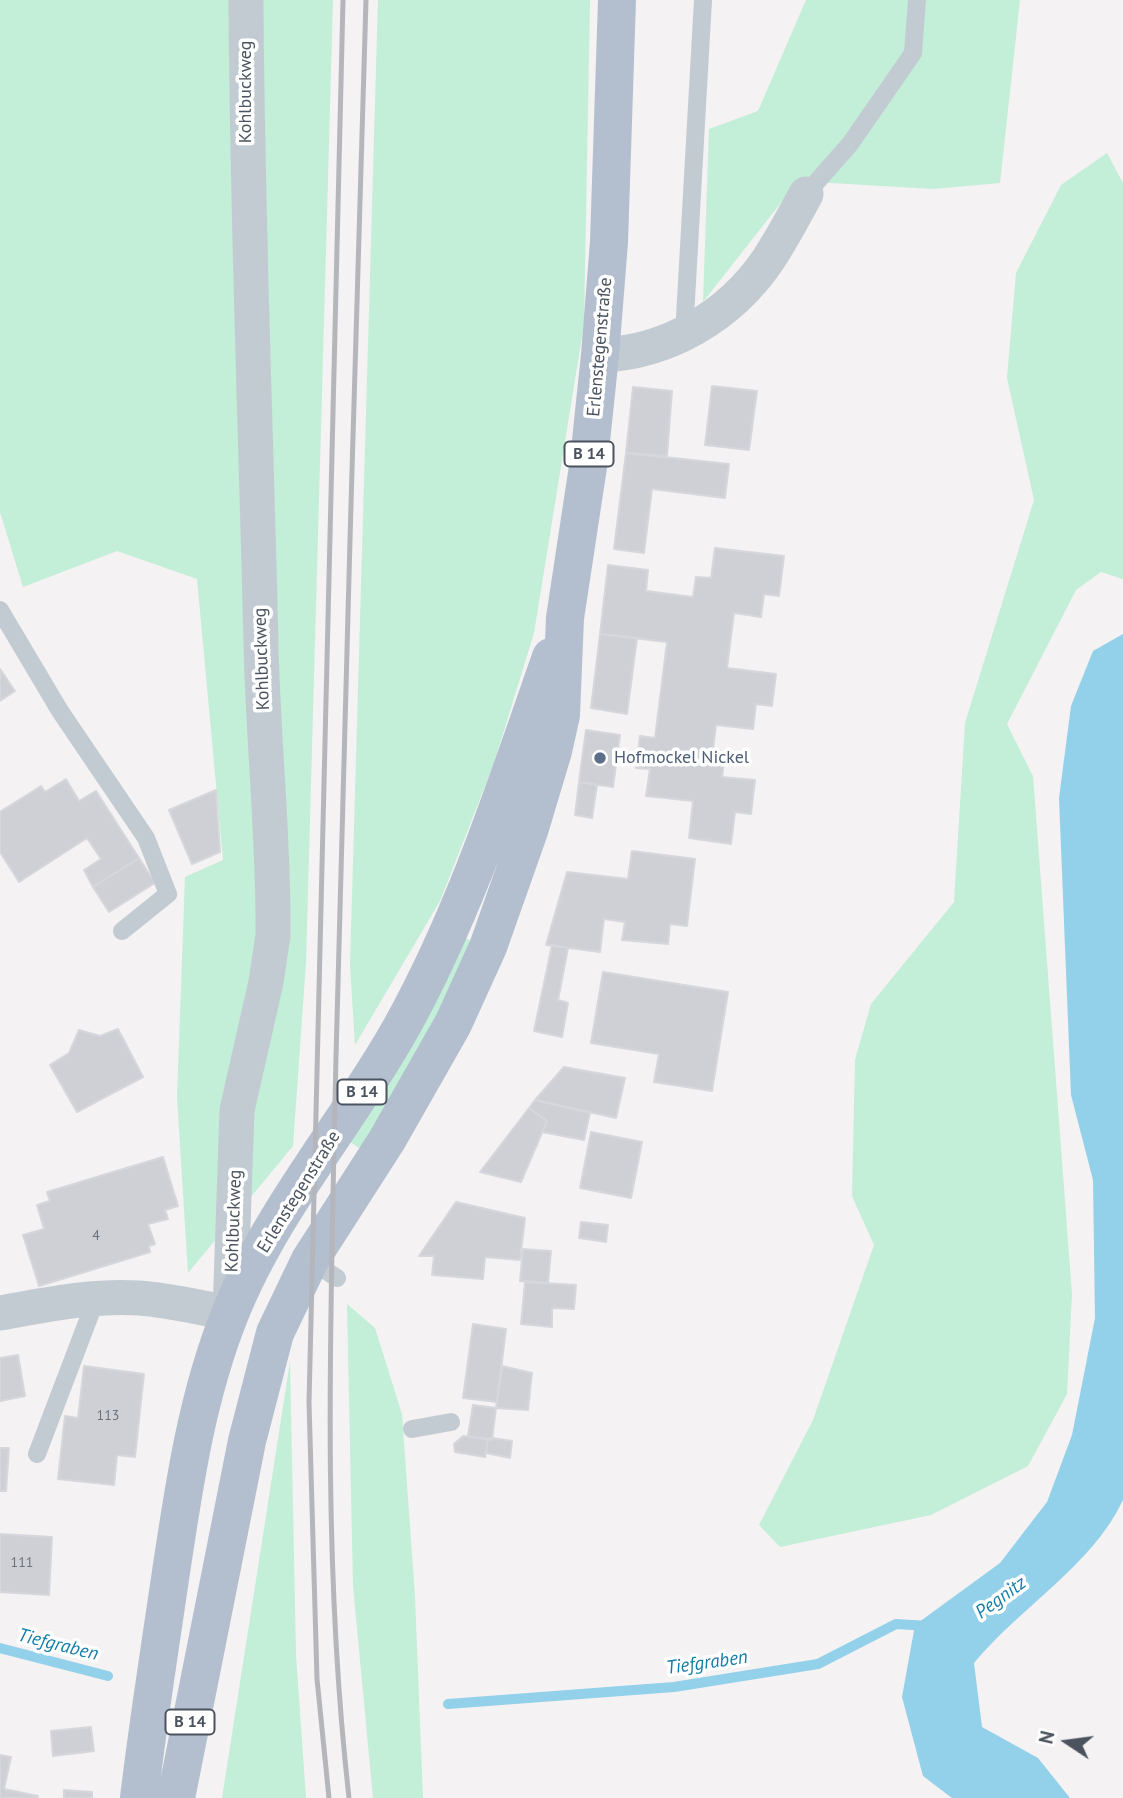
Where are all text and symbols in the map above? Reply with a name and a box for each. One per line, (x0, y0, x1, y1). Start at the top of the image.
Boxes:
street label: Kohlbuckweg (235, 41, 257, 143)
street label: Erlenstegenstraße (583, 277, 617, 417)
road number: B 14 (564, 442, 614, 467)
street label: Kohlbuckweg (249, 607, 275, 711)
place label: Hofmockel Nickel (614, 747, 749, 769)
marker: Hofmockel Nickel (592, 750, 608, 766)
road number: B 14 (338, 1080, 386, 1104)
street label: Erlenstegenstraße (253, 1127, 345, 1257)
street label: Kohlbuckweg (221, 1169, 247, 1273)
house number: 4 (92, 1228, 100, 1244)
house number: 113 (97, 1408, 119, 1424)
house number: 111 (11, 1555, 33, 1571)
water label: Pegnitz (971, 1572, 1031, 1624)
water label: Tiefgraben (15, 1624, 101, 1666)
water label: Tiefgraben (665, 1646, 749, 1680)
north arrow (1032, 1707, 1102, 1777)
road number: B 14 (166, 1710, 214, 1734)
text: N (1033, 1729, 1060, 1746)

